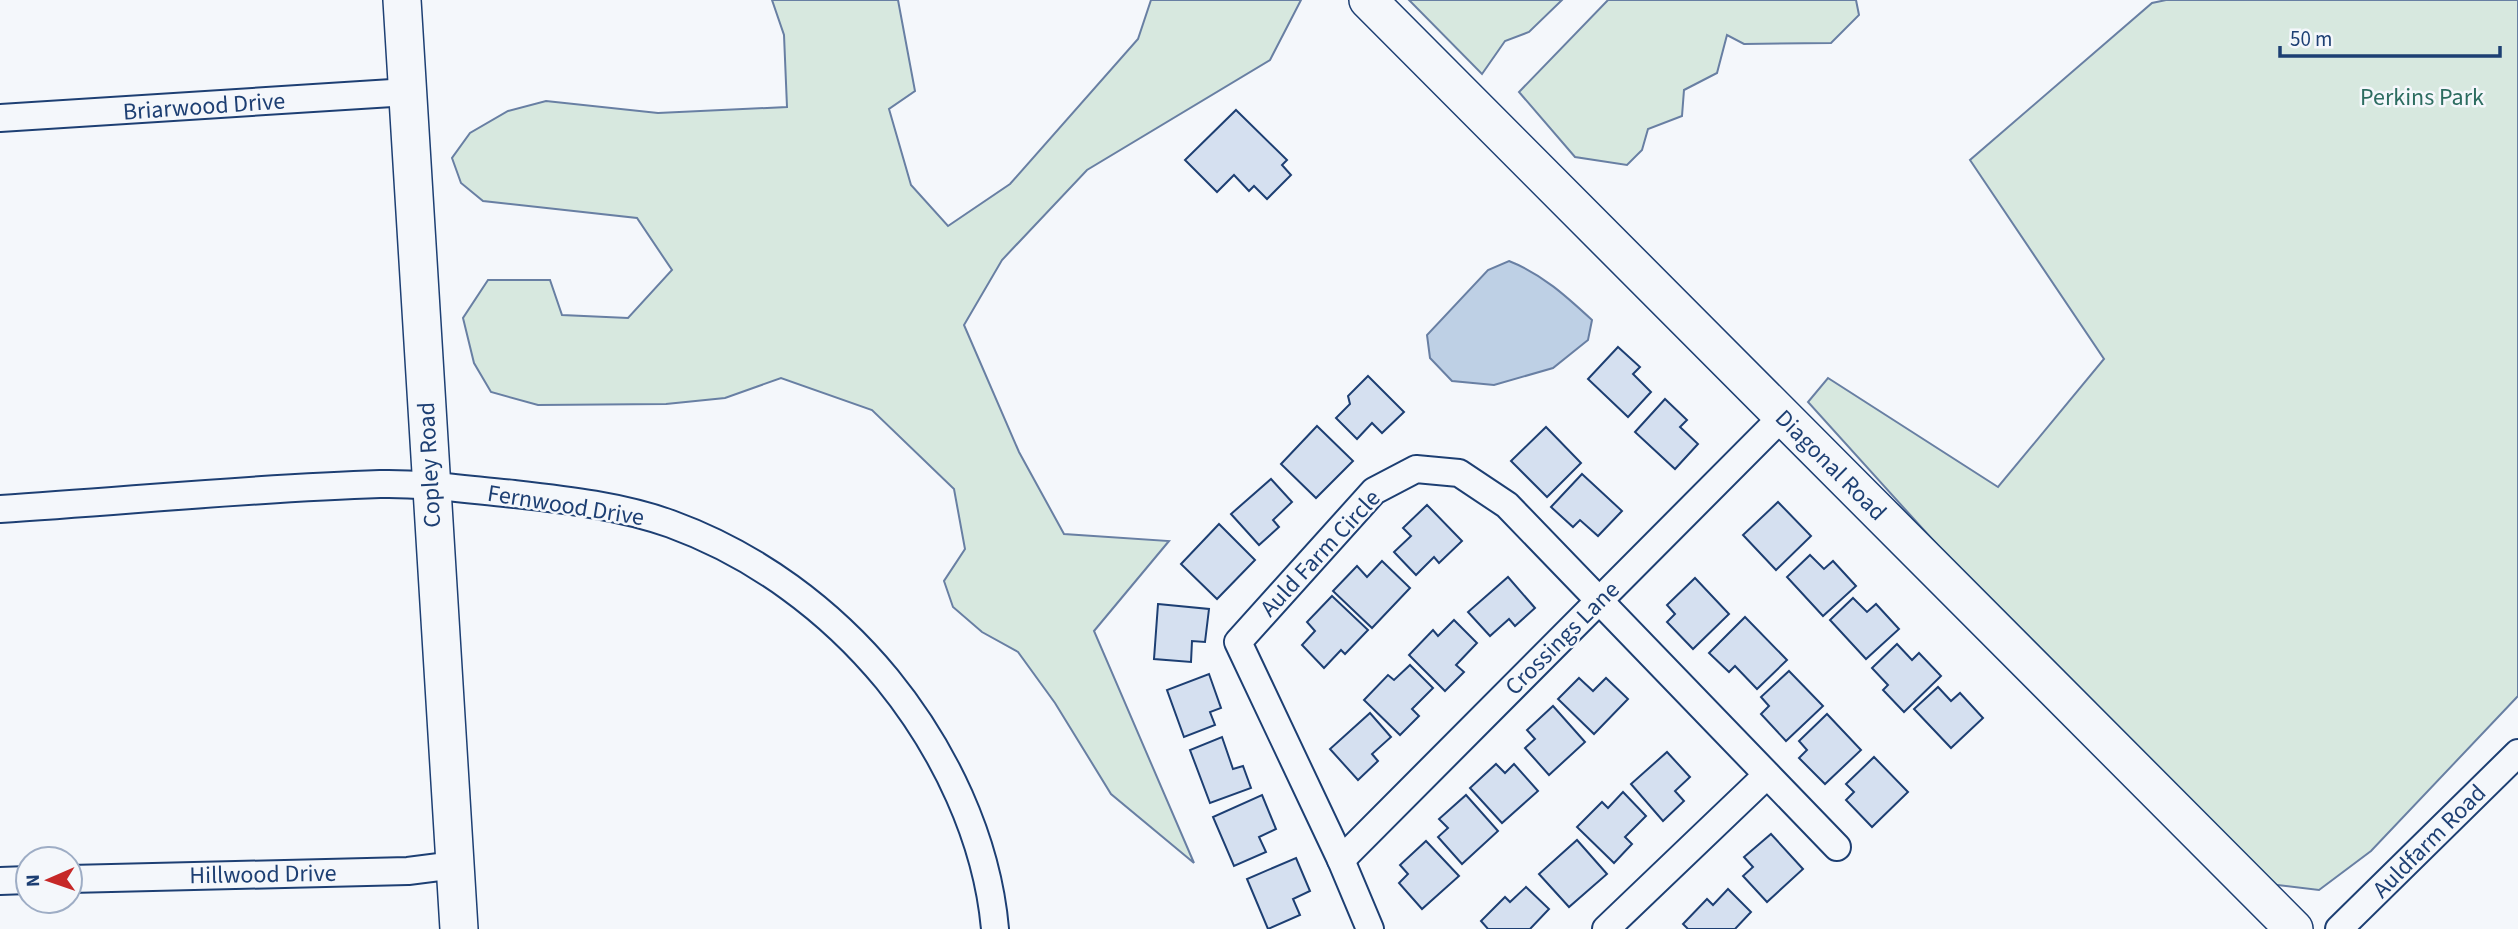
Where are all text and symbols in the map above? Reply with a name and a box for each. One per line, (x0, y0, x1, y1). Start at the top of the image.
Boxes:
scale bar (2280, 14, 2500, 58)
text: 50 m (2290, 24, 2332, 54)
park label: Perkins Park (2360, 80, 2484, 115)
street label: Briarwood Drive (122, 83, 286, 130)
street label: Copley Road (409, 401, 450, 529)
street label: Diagonal Road (1767, 402, 1894, 529)
street label: Fernwood Drive (485, 476, 647, 535)
street label: Auld Farm Circle (1252, 482, 1389, 625)
street label: Crossings Lane (1497, 573, 1628, 704)
street label: Auldfarm Road (2364, 776, 2494, 906)
north arrow (14, 845, 84, 915)
street label: Hillwood Drive (189, 856, 337, 893)
text: N (20, 874, 47, 887)

